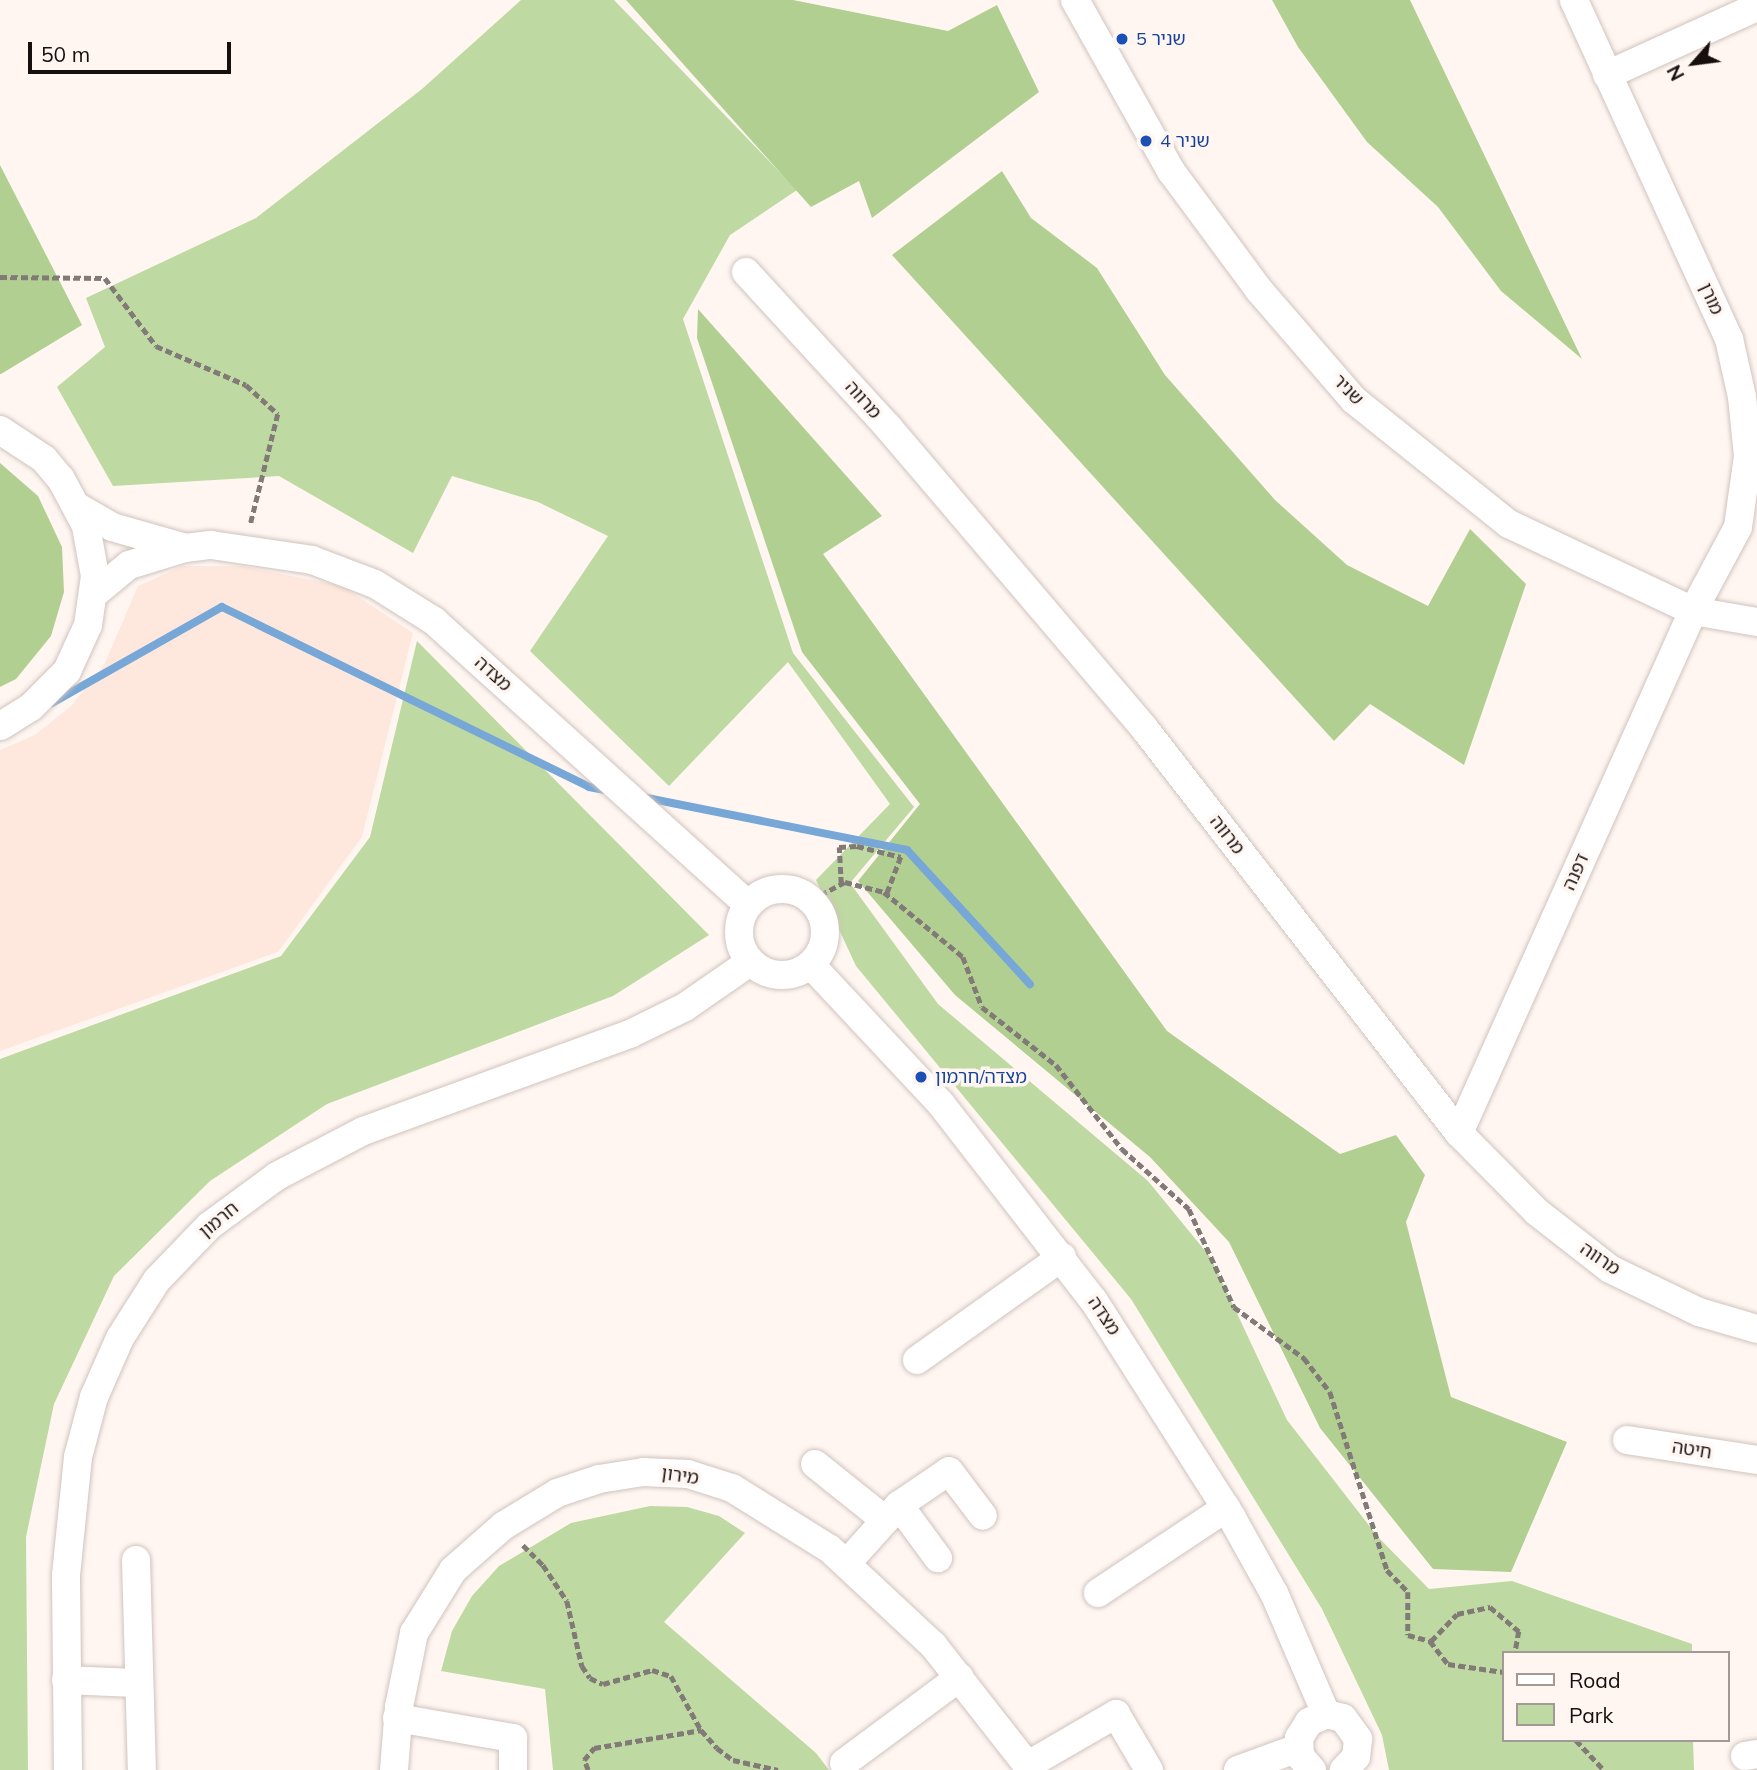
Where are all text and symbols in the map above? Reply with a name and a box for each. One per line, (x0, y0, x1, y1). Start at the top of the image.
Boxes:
scale bar (32, 28, 234, 72)
place label: שניר 5 (1136, 28, 1186, 50)
north arrow (1659, 28, 1729, 98)
marker: שניר 5 (1114, 31, 1130, 47)
text: 50 m (41, 41, 90, 67)
text: N (1661, 61, 1689, 85)
place label: שניר 4 (1160, 130, 1210, 152)
marker: שניר 4 (1138, 133, 1154, 149)
street label: מורן (1694, 280, 1728, 318)
street label: שניר (1328, 370, 1368, 410)
street label: מרווה (840, 377, 886, 423)
street label: מצדה (470, 652, 516, 696)
street label: מרווה (1205, 811, 1249, 859)
street label: דפנה (1558, 850, 1594, 894)
place label: מצדה/חרמון (935, 1066, 1027, 1088)
marker: מצדה/חרמון (913, 1069, 929, 1085)
street label: חרמון (195, 1197, 243, 1243)
street label: מרווה (1576, 1238, 1624, 1280)
street label: מצדה (1083, 1292, 1125, 1340)
street label: חיטה (1671, 1436, 1713, 1464)
street label: מירון (660, 1463, 700, 1489)
legend (1502, 1651, 1729, 1742)
text: Road (1569, 1667, 1620, 1693)
text: Park (1569, 1702, 1613, 1728)

